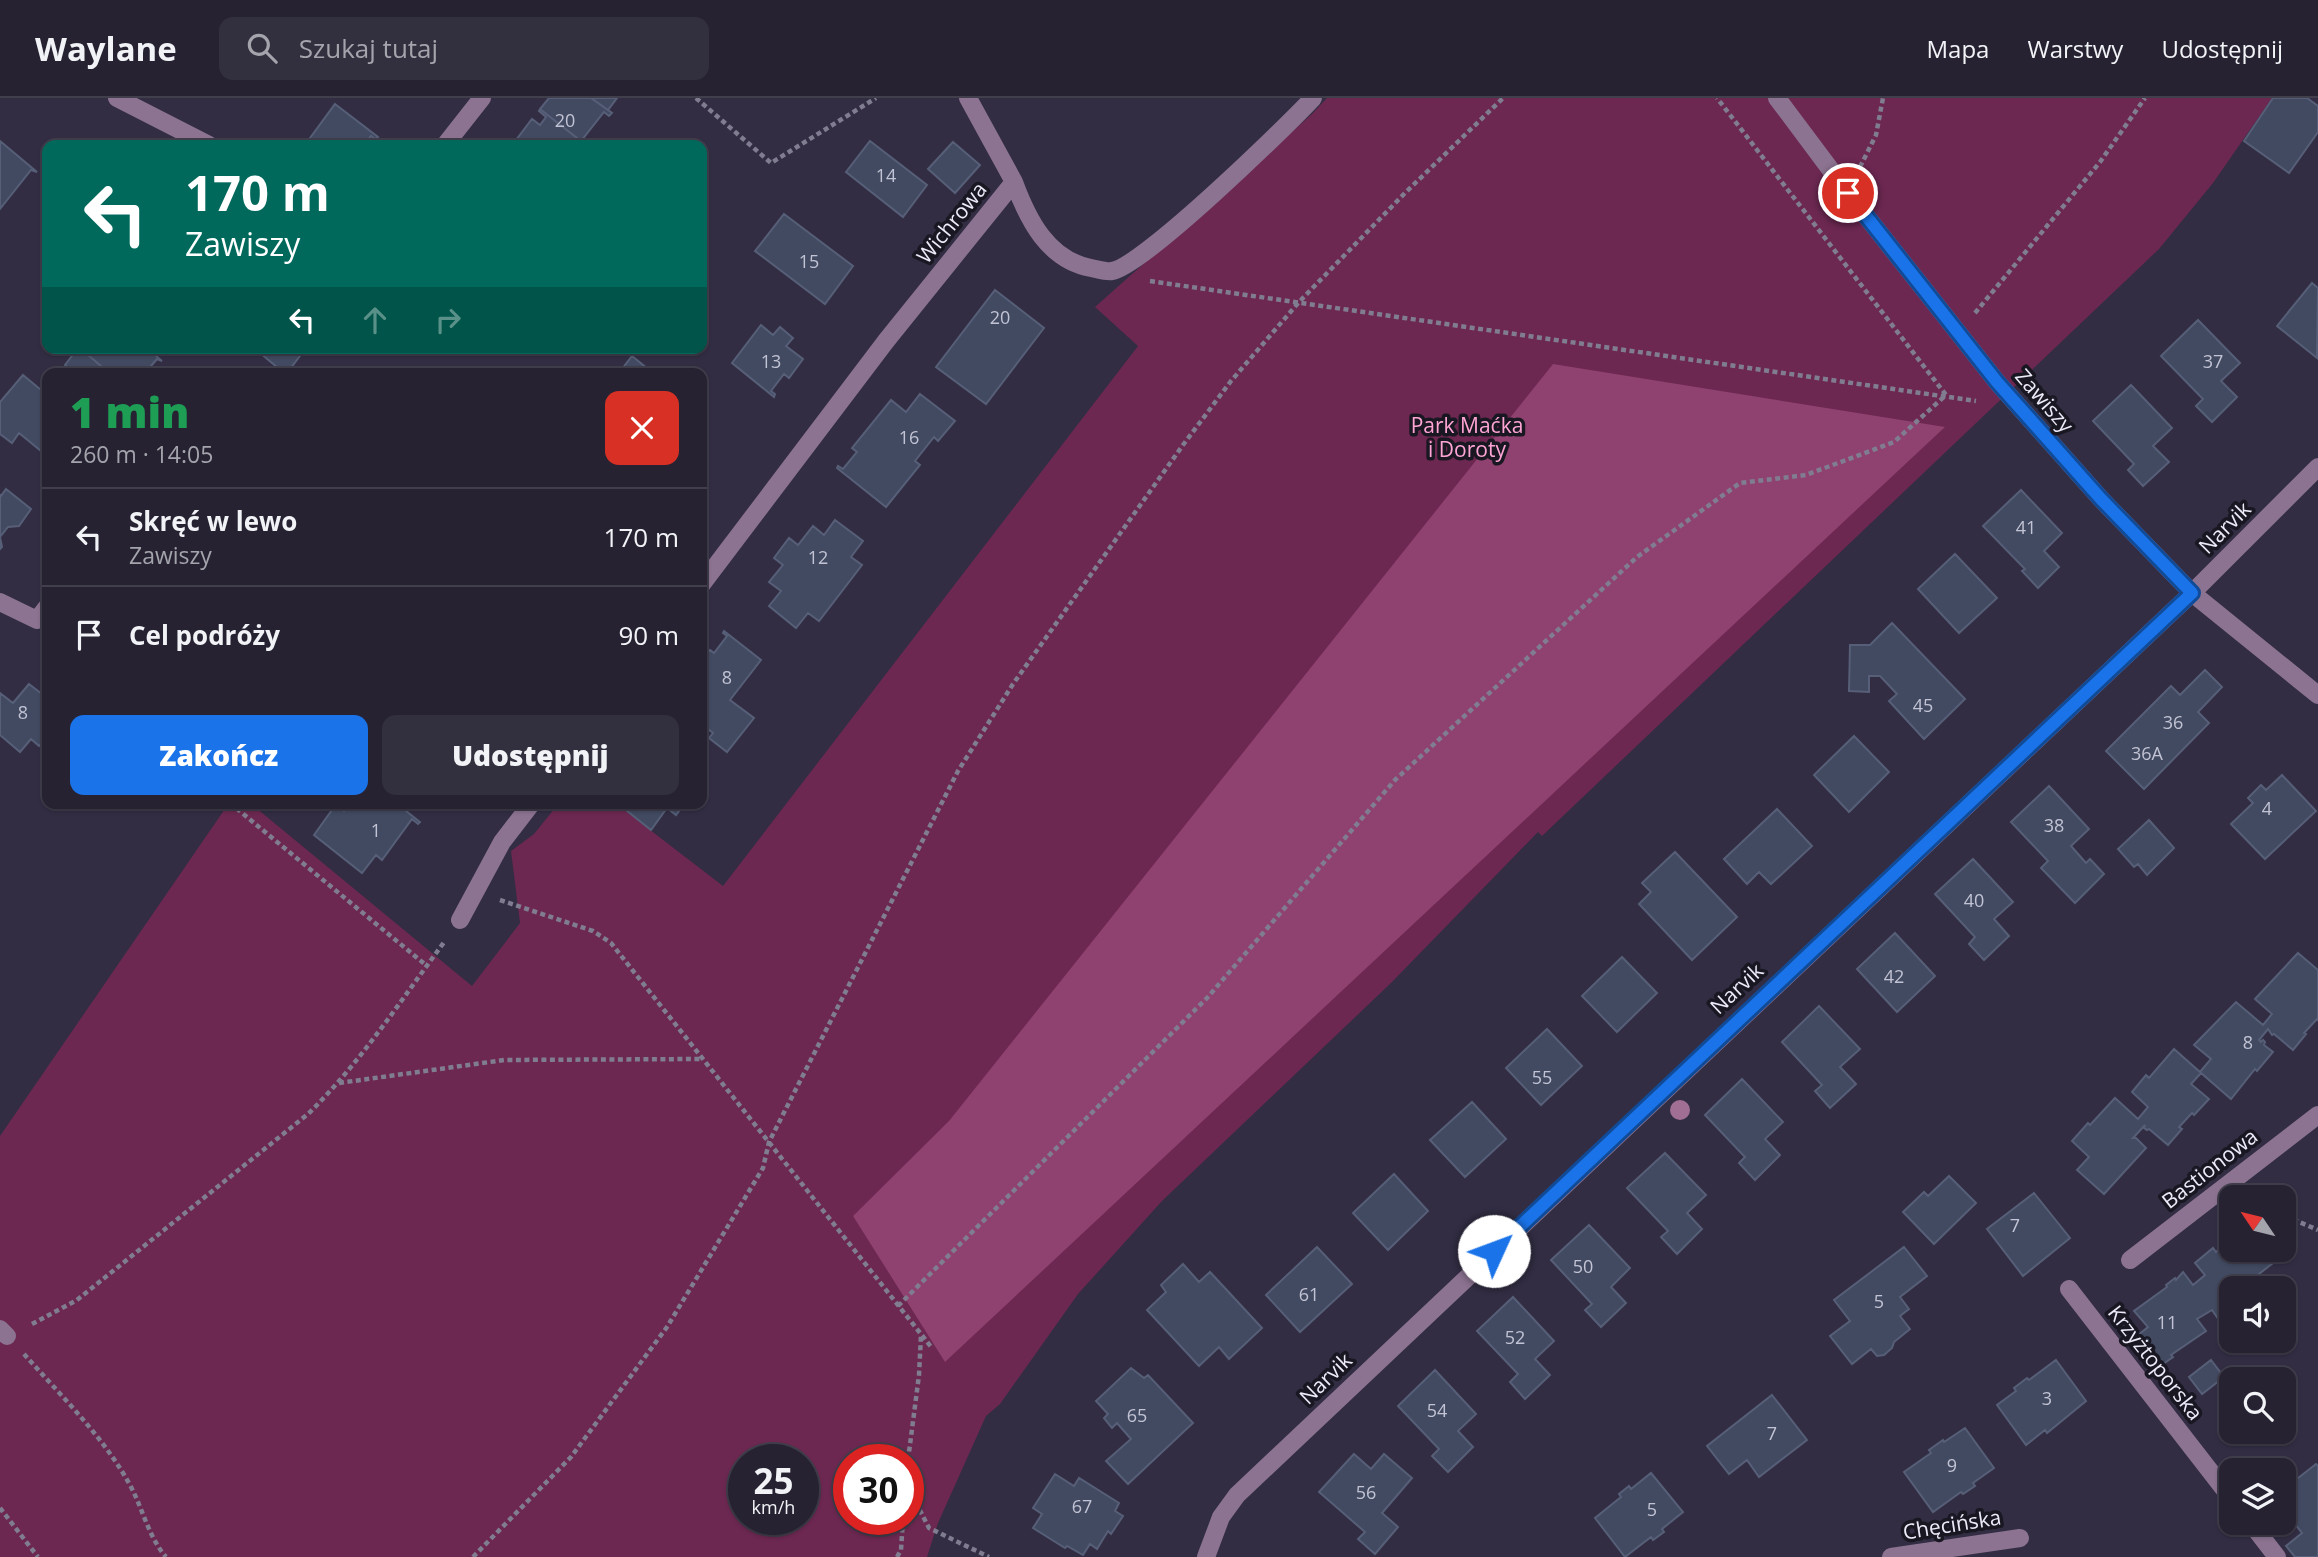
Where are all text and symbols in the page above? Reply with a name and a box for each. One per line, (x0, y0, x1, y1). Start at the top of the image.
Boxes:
search box (219, 17, 709, 80)
text: Waylane (35, 26, 177, 71)
icon: search (243, 29, 281, 67)
text: Szukaj tutaj (299, 30, 438, 66)
text: Mapa (1927, 32, 1989, 65)
text: Warstwy (2027, 32, 2123, 65)
text: Udostępnij (2161, 32, 2283, 65)
house number: 20 (555, 108, 575, 132)
text: 170 m (185, 159, 330, 225)
house number: 14 (876, 163, 896, 187)
pin (1818, 163, 1878, 223)
icon: left (70, 168, 161, 259)
icon: arrive (1829, 174, 1867, 212)
street label: Wichrowa (910, 176, 993, 269)
text: Zawiszy (185, 222, 300, 265)
house number: 15 (799, 249, 819, 273)
icon: left (283, 301, 321, 339)
icon: ahead (356, 301, 394, 339)
icon: right (429, 301, 467, 339)
house number: 20 (990, 305, 1010, 329)
house number: 13 (761, 349, 781, 373)
house number: 37 (2203, 349, 2223, 373)
street label: Zawiszy (2009, 363, 2080, 438)
text: 1 min (70, 383, 189, 440)
button: close (605, 391, 679, 465)
park label: Park Maćka i Doroty (1411, 411, 1523, 463)
house number: 16 (899, 425, 919, 449)
text: 260 m · 14:05 (70, 438, 213, 470)
street label: Narvik (2192, 495, 2256, 559)
text: Skręć w lewo (129, 503, 297, 539)
house number: 41 (2016, 515, 2036, 539)
icon: left (70, 518, 108, 556)
text: 170 m (604, 519, 679, 555)
text: Zawiszy (129, 539, 212, 571)
house number: 12 (808, 545, 828, 569)
icon: arrive (70, 616, 108, 654)
text: Cel podróży (129, 617, 280, 653)
text: 90 m (618, 617, 679, 653)
house number: 8 (722, 665, 732, 689)
house number: 45 (1913, 693, 1933, 717)
house number: 8 (18, 700, 28, 724)
house number: 36 (2163, 710, 2183, 734)
button: Zakończ (70, 715, 368, 795)
button: Udostępnij (382, 715, 679, 795)
house number: 36A (2131, 741, 2164, 765)
house number: 4 (2262, 796, 2272, 820)
house number: 38 (2044, 813, 2064, 837)
house number: 1 (371, 818, 381, 842)
house number: 40 (1964, 888, 1984, 912)
street label: Narvik (1704, 957, 1769, 1020)
house number: 42 (1884, 964, 1904, 988)
house number: 8 (2243, 1030, 2253, 1054)
house number: 55 (1532, 1065, 1552, 1089)
street label: Bastionowa (2156, 1122, 2263, 1214)
north arrow (2219, 1185, 2296, 1262)
map controls (2219, 1185, 2296, 1535)
house number: 7 (2010, 1213, 2020, 1237)
position arrow (1457, 1214, 1531, 1288)
house number: 50 (1573, 1254, 1593, 1278)
button: sound (2219, 1276, 2296, 1353)
house number: 61 (1299, 1282, 1319, 1306)
house number: 5 (1874, 1289, 1884, 1313)
street label: Krzyżtoporska (2102, 1299, 2209, 1426)
house number: 11 (2157, 1310, 2177, 1334)
house number: 52 (1505, 1325, 1525, 1349)
street label: Narvik (1293, 1346, 1358, 1410)
button: search (2219, 1367, 2296, 1444)
house number: 3 (2042, 1386, 2052, 1410)
house number: 54 (1427, 1398, 1447, 1422)
house number: 65 (1127, 1403, 1147, 1427)
house number: 7 (1767, 1421, 1777, 1445)
speed limit sign: 30 (833, 1444, 924, 1535)
house number: 9 (1947, 1453, 1957, 1477)
text: 25 (753, 1457, 794, 1504)
button: layers (2219, 1458, 2296, 1535)
house number: 56 (1356, 1480, 1376, 1504)
house number: 67 (1072, 1494, 1092, 1518)
text: km/h (752, 1495, 795, 1519)
house number: 5 (1647, 1497, 1657, 1521)
street label: Chęcińska (1901, 1502, 2003, 1546)

